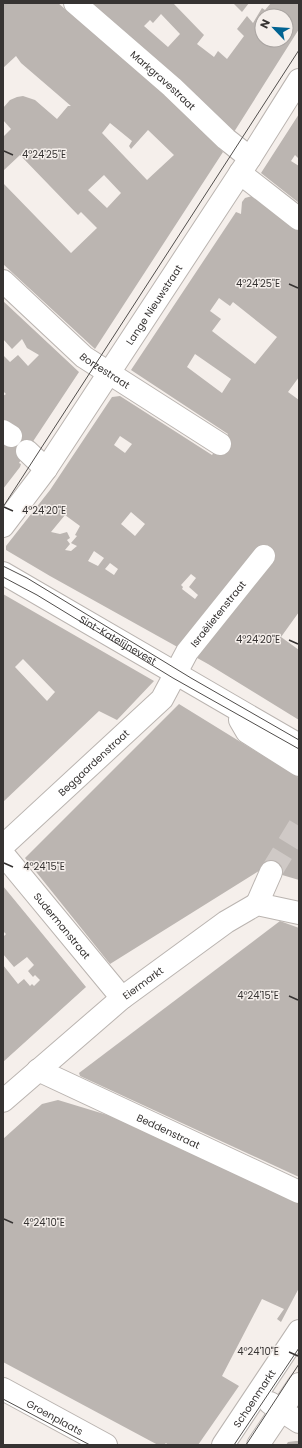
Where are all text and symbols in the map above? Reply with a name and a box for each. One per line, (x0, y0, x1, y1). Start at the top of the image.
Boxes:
north arrow (254, 8, 294, 48)
text: N (256, 17, 274, 31)
street label: Markgravestraat (127, 47, 199, 114)
text: 4°24'25"E (22, 147, 66, 162)
street label: Lange Nieuwstraat (122, 261, 186, 348)
text: 4°24'25"E (236, 276, 280, 291)
street label: Borzestraat (76, 350, 133, 393)
text: 4°24'20"E (22, 503, 66, 518)
street label: Israëlietenstraat (187, 577, 250, 650)
street label: Sint-Katelijnevest (76, 612, 160, 669)
text: 4°24'20"E (236, 632, 280, 647)
street label: Beggaardenstraat (55, 726, 133, 800)
text: 4°24'15"E (23, 859, 65, 874)
street label: Sudermanstraat (30, 890, 94, 963)
street label: Eiermarkt (120, 963, 167, 1003)
text: 4°24'15"E (237, 988, 279, 1003)
street label: Beddenstraat (134, 1110, 203, 1153)
text: 4°24'10"E (23, 1215, 65, 1230)
text: 4°24'10"E (237, 1344, 279, 1359)
street label: Schoenmarkt (230, 1366, 279, 1431)
street label: Groenplaats (24, 1396, 85, 1439)

